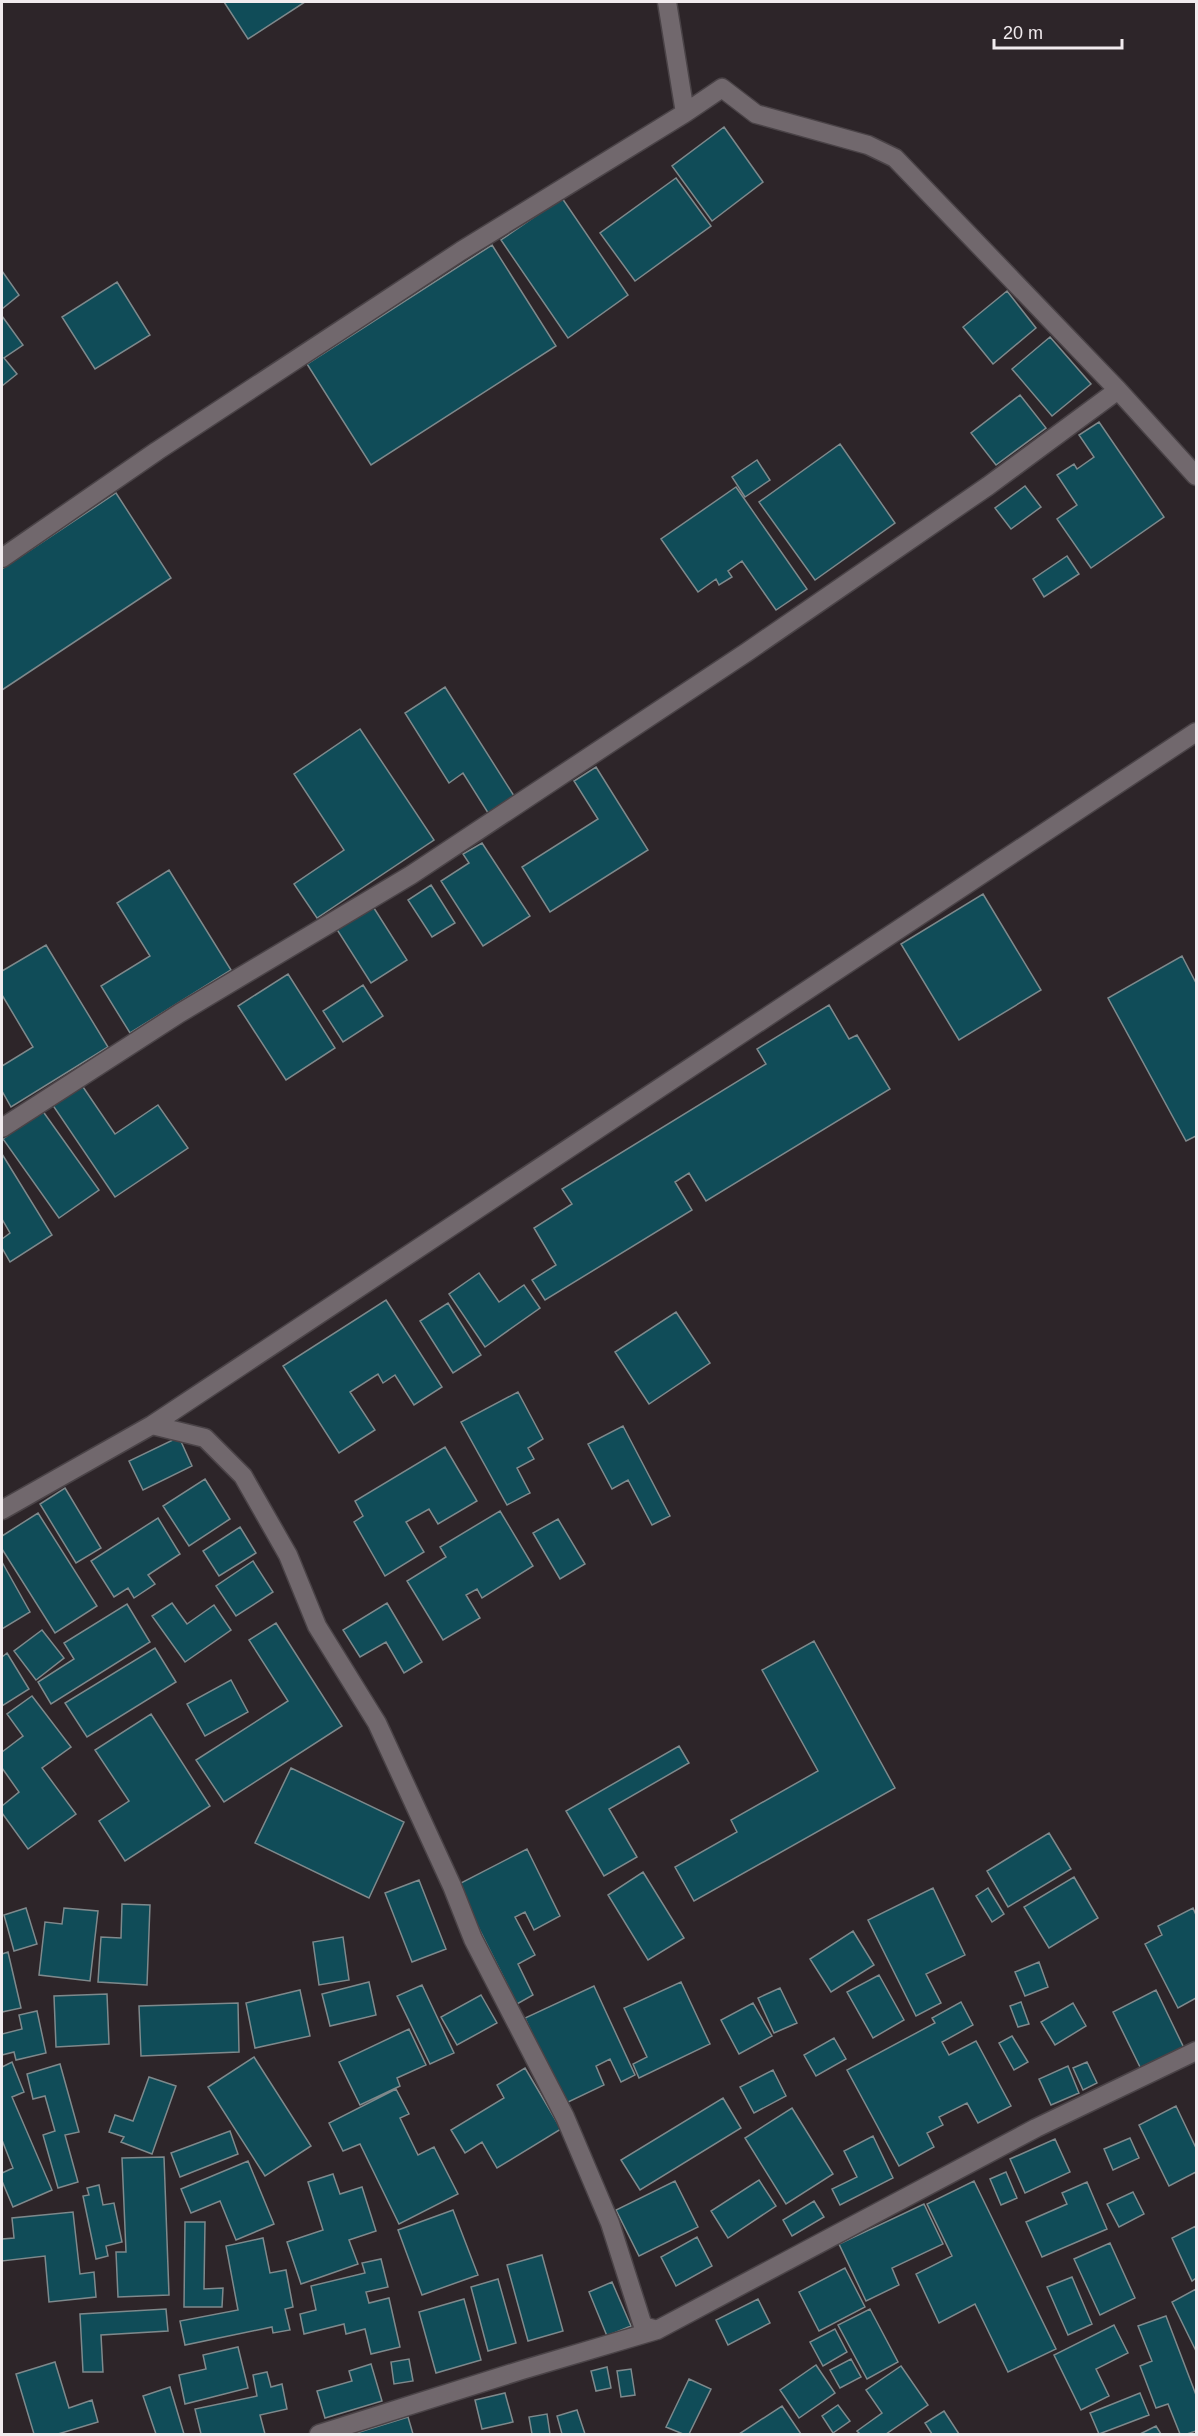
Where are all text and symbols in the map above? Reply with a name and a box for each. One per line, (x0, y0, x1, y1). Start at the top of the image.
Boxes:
scale bar (994, 12, 1122, 50)
text: 20 m (1003, 23, 1043, 43)

